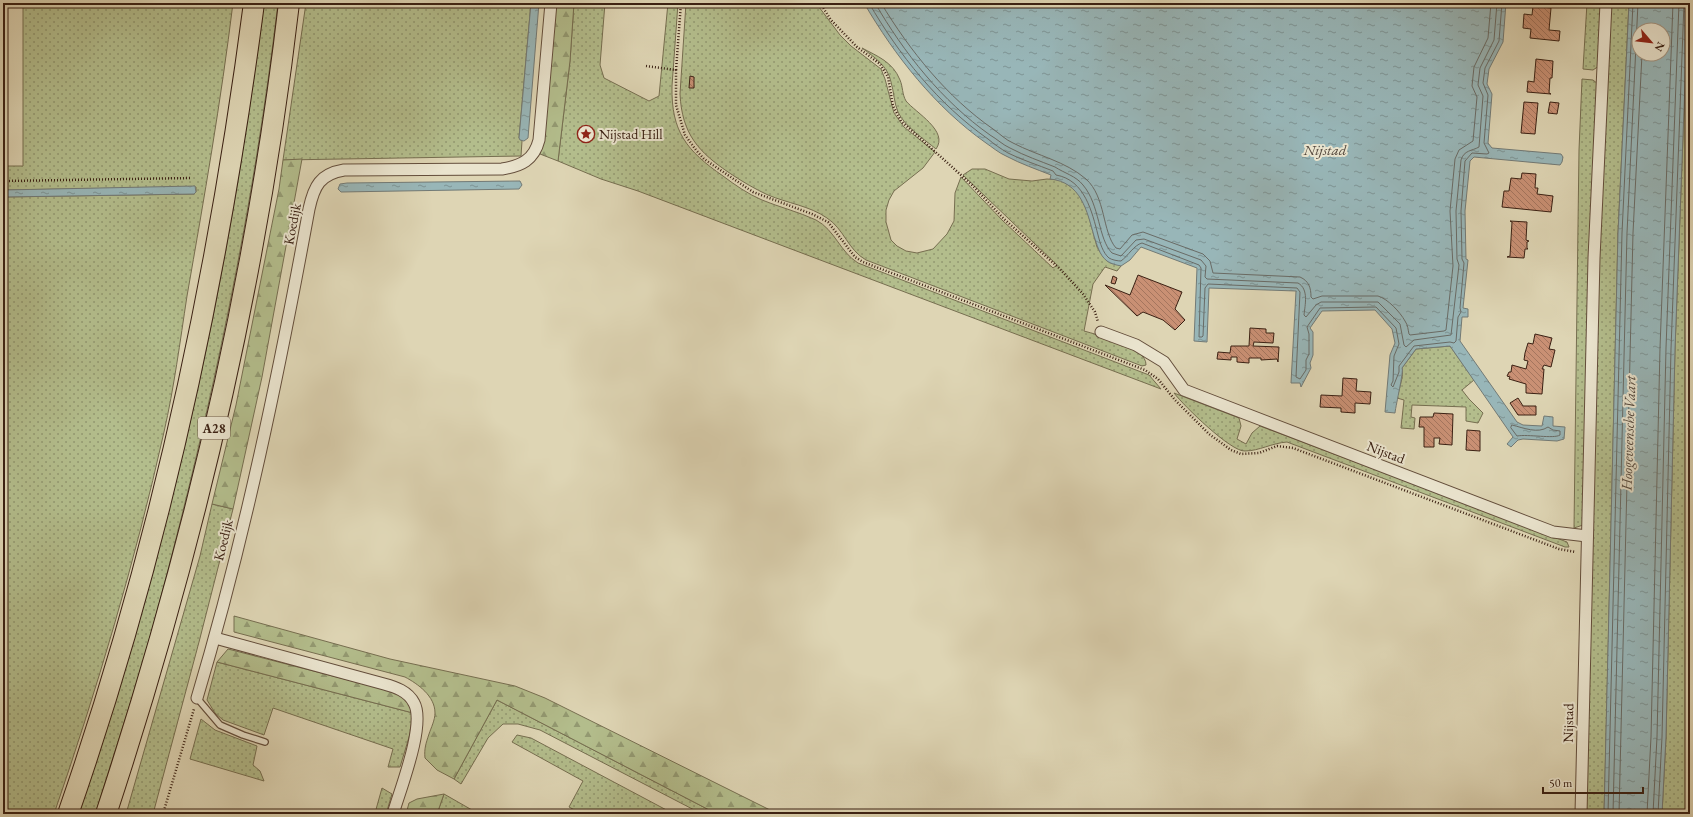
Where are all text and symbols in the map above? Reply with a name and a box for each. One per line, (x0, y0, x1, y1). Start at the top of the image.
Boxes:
north arrow (1631, 22, 1671, 62)
text: N (1652, 39, 1668, 54)
place icon: Nijstad Hill (576, 124, 596, 144)
place label: Nijstad Hill (599, 125, 663, 143)
water label: Nijstad (1302, 140, 1347, 159)
street label: Koedijk (279, 201, 305, 246)
water label: Hoogeveensche Vaart (1616, 375, 1640, 492)
road number: A28 (198, 417, 230, 439)
street label: Nijstad (1364, 437, 1408, 468)
street label: Koedijk (209, 517, 237, 563)
street label: Nijstad (1559, 702, 1577, 743)
scale bar (1543, 769, 1643, 795)
text: 50 m (1549, 775, 1573, 791)

